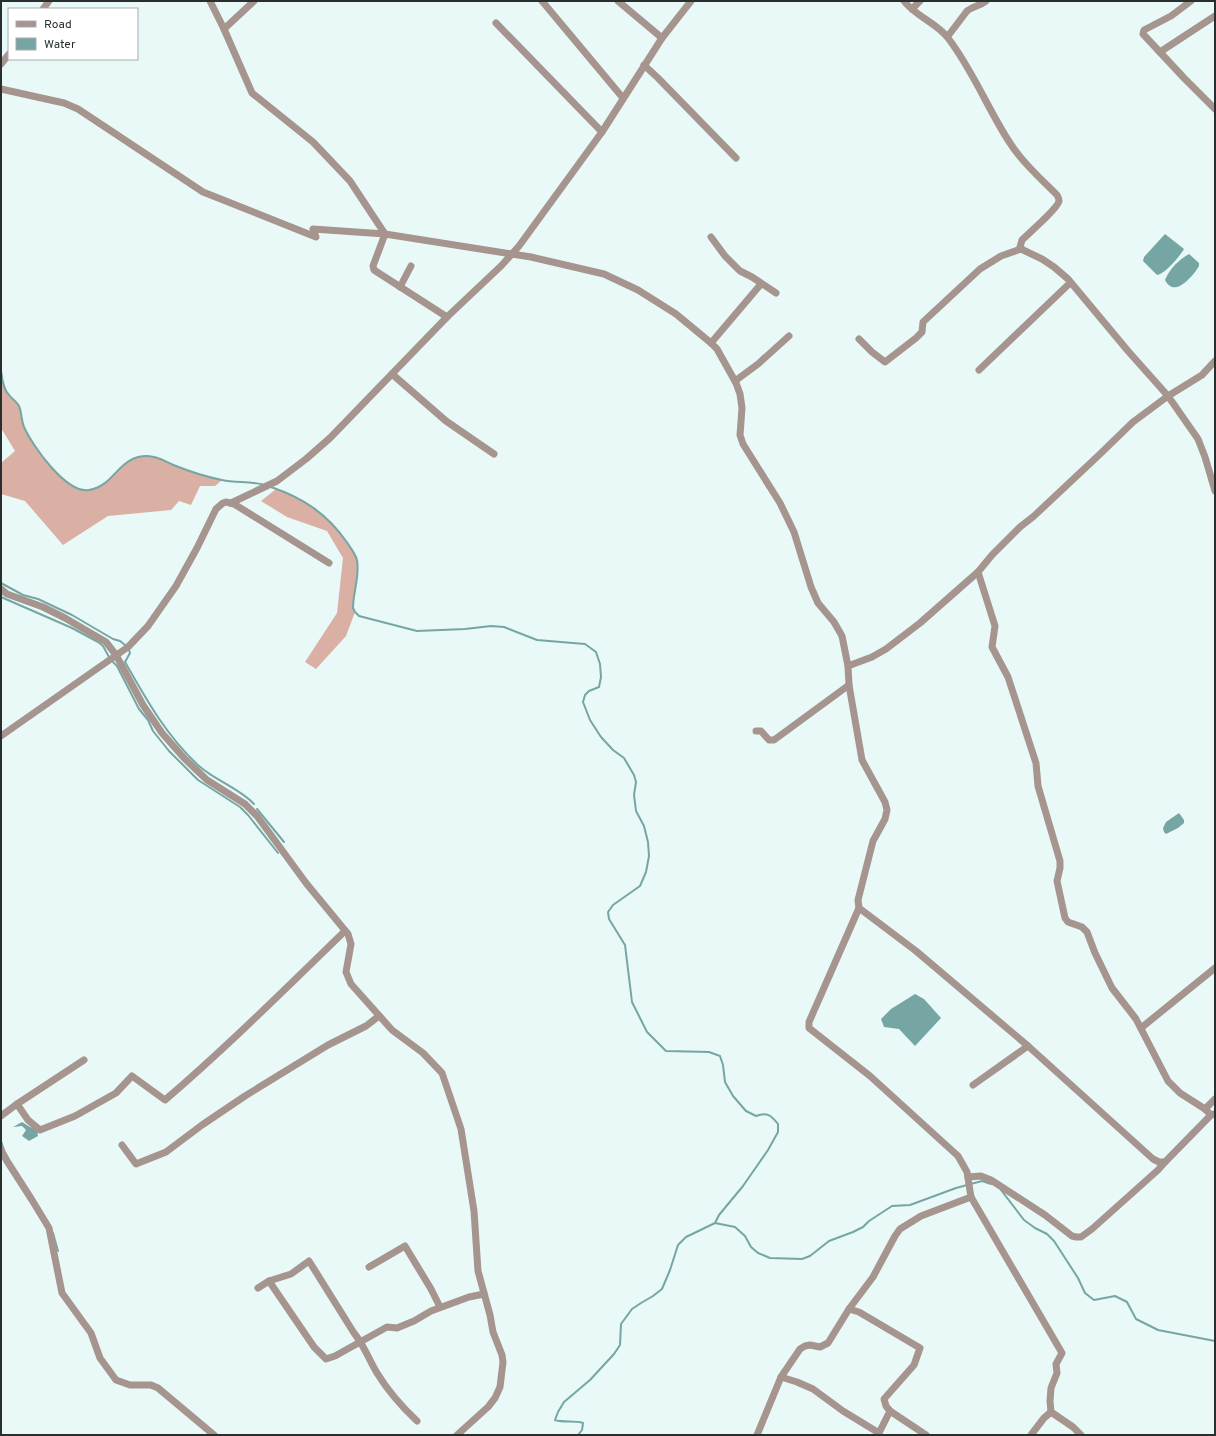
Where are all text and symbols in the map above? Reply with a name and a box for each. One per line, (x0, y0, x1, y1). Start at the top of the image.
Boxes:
legend (8, 8, 138, 60)
text: Road (44, 17, 72, 33)
text: Water (44, 37, 76, 53)

